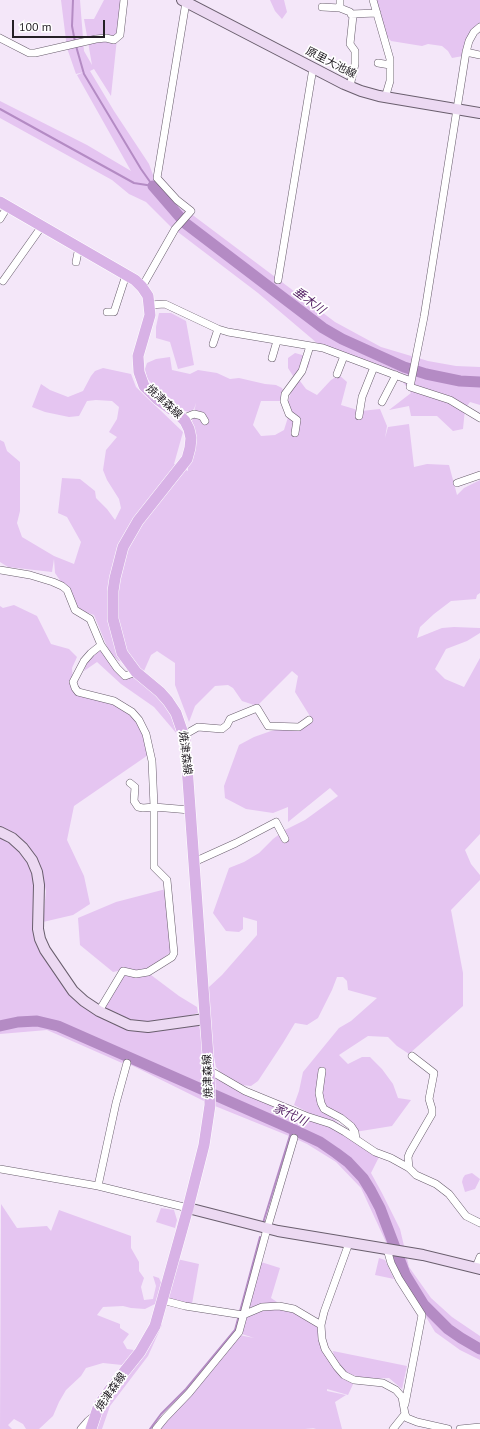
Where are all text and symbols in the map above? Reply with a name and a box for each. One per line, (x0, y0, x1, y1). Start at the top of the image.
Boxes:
scale bar (14, 12, 107, 38)
text: 100 m (19, 19, 52, 34)
street label: 原里大池線 (304, 45, 358, 81)
water label: 垂木川 (290, 284, 328, 318)
street label: 焼津森線 (143, 382, 185, 422)
street label: 焼津森線 (176, 730, 194, 776)
street label: 焼津森線 (201, 1054, 215, 1098)
water label: 家代川 (271, 1101, 309, 1129)
street label: 焼津森線 (93, 1370, 129, 1414)

